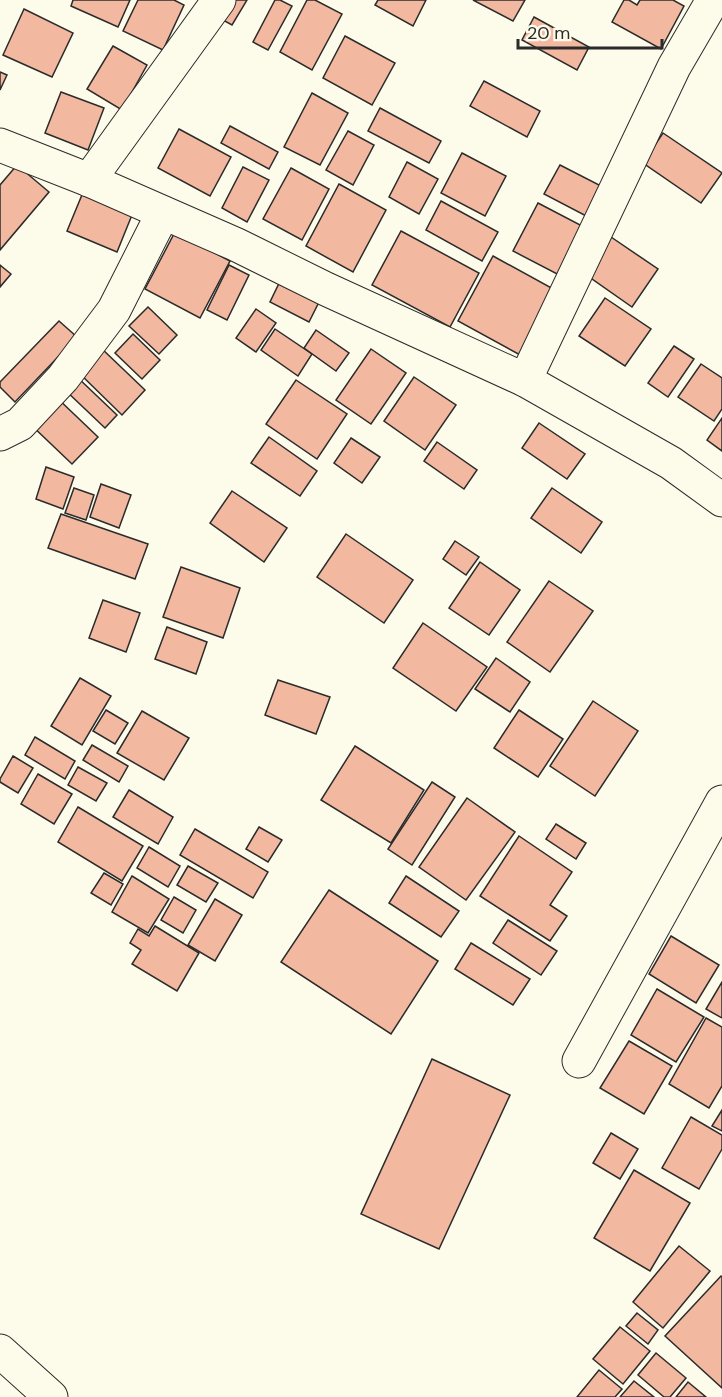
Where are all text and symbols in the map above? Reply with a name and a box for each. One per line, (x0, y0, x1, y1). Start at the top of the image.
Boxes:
scale bar (518, 12, 662, 50)
text: 20 m (527, 21, 570, 45)

